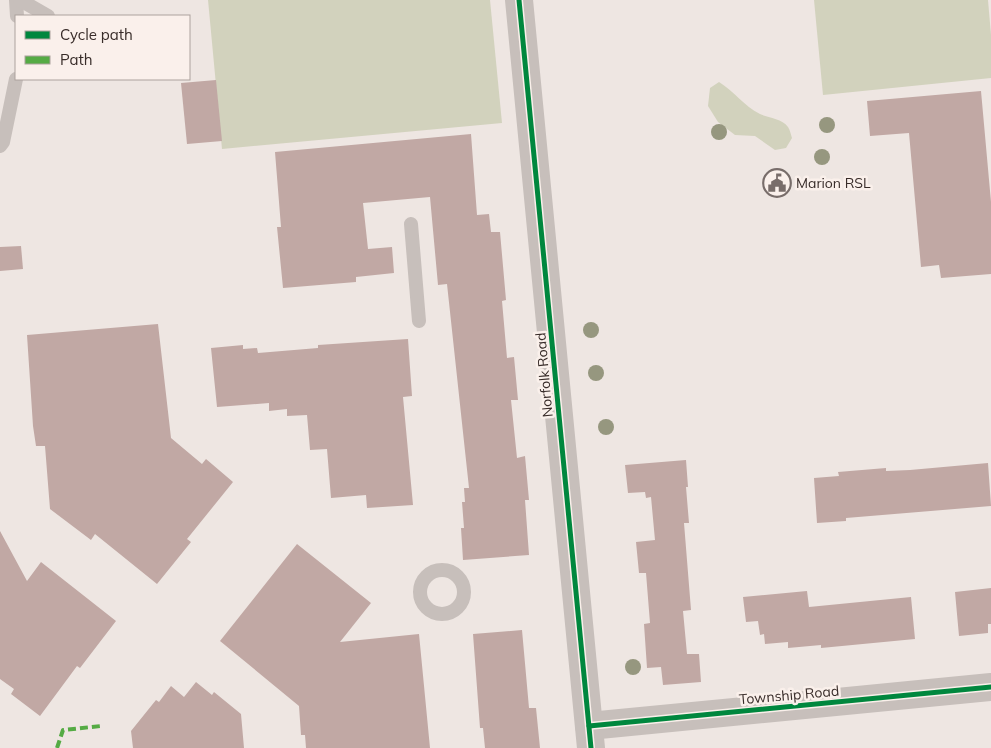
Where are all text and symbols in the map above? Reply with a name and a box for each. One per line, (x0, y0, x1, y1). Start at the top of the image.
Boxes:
legend (15, 15, 190, 80)
text: Cycle path (60, 25, 133, 44)
text: Path (60, 50, 92, 69)
public building icon: Marion RSL (762, 168, 792, 198)
place label: Marion RSL (796, 174, 871, 192)
street label: Norfolk Road (531, 332, 557, 418)
street label: Township Road (738, 682, 840, 708)

